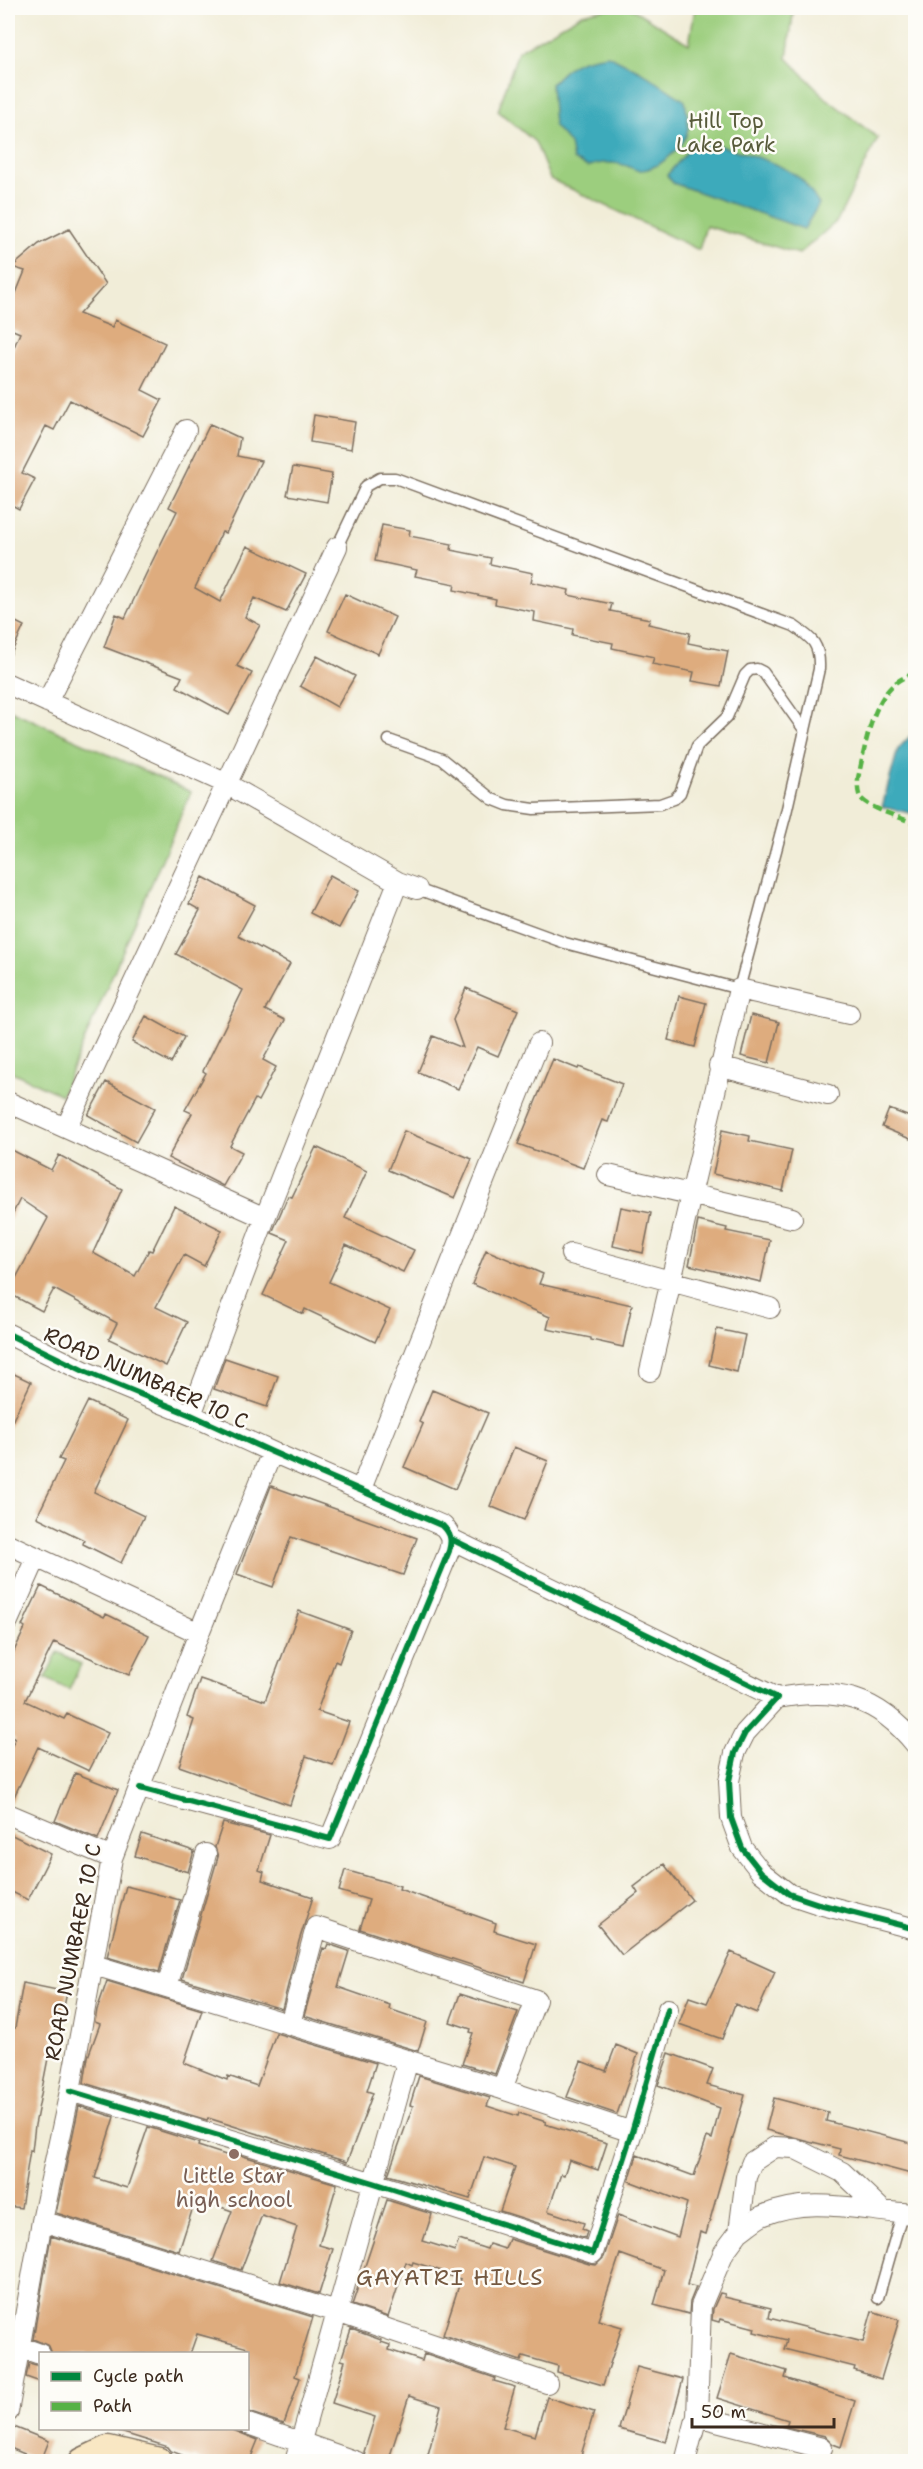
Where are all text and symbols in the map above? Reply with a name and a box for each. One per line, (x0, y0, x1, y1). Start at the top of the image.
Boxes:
park label: Hill Top Lake Park (676, 107, 776, 159)
street label: ROAD NUMBAER 10 C (40, 1320, 252, 1436)
street label: ROAD NUMBAER 10 C (38, 1841, 108, 2063)
marker: Little Star high school (227, 2147, 241, 2161)
place label: Little Star high school (176, 2162, 293, 2214)
district label: GAYATRI HILLS (356, 2263, 544, 2292)
legend (39, 2352, 249, 2430)
text: Cycle path (93, 2364, 184, 2388)
scale bar (692, 2391, 834, 2429)
text: Path (93, 2394, 132, 2418)
text: 50 m (701, 2400, 746, 2424)

